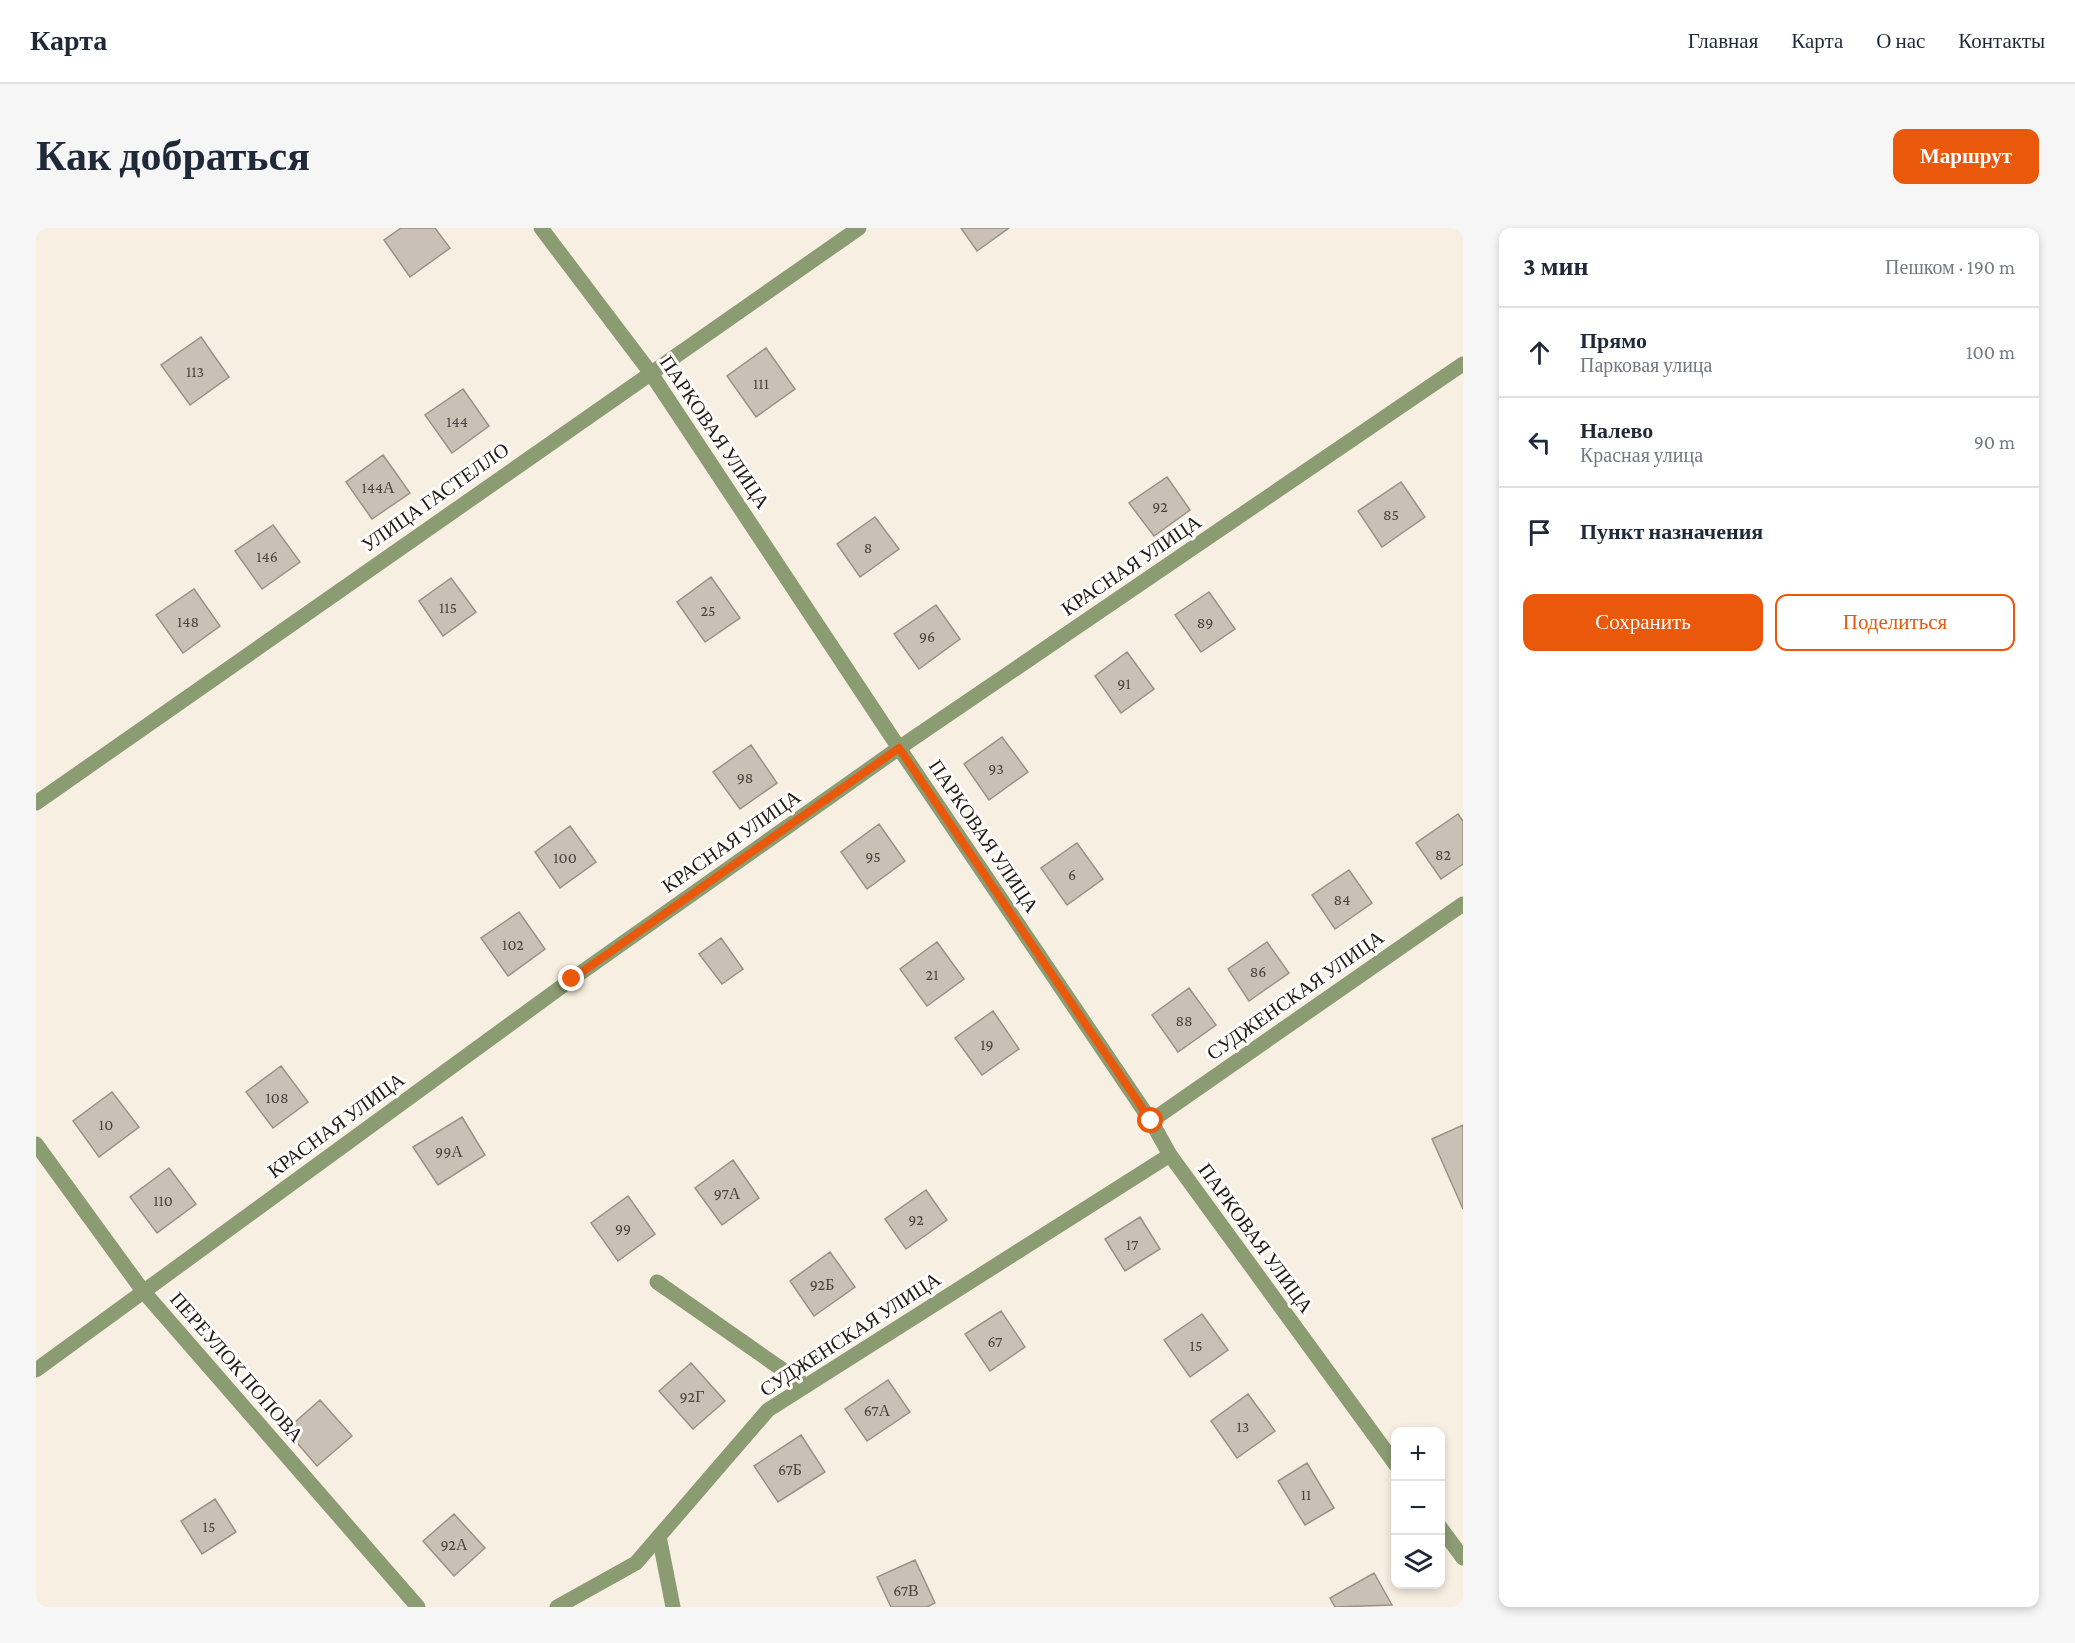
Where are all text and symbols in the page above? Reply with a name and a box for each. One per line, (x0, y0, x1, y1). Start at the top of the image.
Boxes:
text: Карта (30, 25, 107, 56)
text: Главная (1688, 29, 1758, 53)
text: Карта (1791, 29, 1843, 53)
text: О нас (1876, 29, 1925, 53)
text: Контакты (1958, 29, 2045, 53)
button: Маршрут (1893, 129, 2039, 184)
text: Как добраться (36, 132, 310, 179)
text: 3 мин (1523, 252, 1588, 281)
text: Пешком · 190 m (1885, 256, 2015, 278)
text: Прямо (1580, 328, 1647, 353)
icon: ahead (1523, 336, 1556, 369)
text: 100 m (1966, 341, 2015, 363)
street label: ПАРКОВАЯ УЛИЦА (655, 351, 775, 514)
text: Парковая улица (1580, 354, 1712, 376)
house number: 113 (186, 363, 204, 380)
house number: 111 (753, 375, 769, 392)
house number: 144 (446, 413, 468, 430)
text: Налево (1580, 418, 1653, 443)
icon: left (1523, 426, 1556, 459)
text: 90 m (1974, 431, 2015, 453)
street label: УЛИЦА ГАСТЕЛЛО (357, 438, 513, 557)
text: Красная улица (1580, 444, 1703, 466)
house number: 144А (361, 479, 395, 496)
house number: 92 (1152, 498, 1168, 515)
house number: 85 (1383, 506, 1399, 523)
street label: КРАСНАЯ УЛИЦА (1057, 510, 1206, 621)
icon: arrive (1523, 516, 1556, 549)
text: Пункт назначения (1580, 519, 1763, 544)
house number: 8 (864, 539, 872, 556)
house number: 146 (256, 548, 278, 565)
button: Сохранить (1523, 594, 1763, 651)
button: Поделиться (1775, 594, 2015, 651)
house number: 115 (439, 599, 457, 616)
house number: 25 (700, 602, 716, 619)
house number: 148 (177, 613, 199, 630)
house number: 89 (1197, 614, 1213, 631)
house number: 96 (919, 628, 935, 645)
house number: 91 (1117, 675, 1131, 692)
street label: ПАРКОВАЯ УЛИЦА (924, 755, 1044, 918)
house number: 93 (988, 760, 1004, 777)
house number: 98 (737, 769, 753, 786)
street label: КРАСНАЯ УЛИЦА (658, 785, 805, 898)
house number: 82 (1435, 846, 1451, 863)
house number: 95 (865, 848, 881, 865)
house number: 100 (553, 849, 577, 866)
house number: 6 (1068, 866, 1076, 883)
house number: 84 (1334, 891, 1350, 908)
street label: СУДЖЕНСКАЯ УЛИЦА (1202, 925, 1389, 1065)
house number: 102 (502, 936, 524, 953)
house number: 86 (1250, 963, 1266, 980)
route end (558, 965, 584, 991)
house number: 21 (926, 966, 938, 983)
house number: 88 (1175, 1012, 1193, 1029)
house number: 19 (980, 1036, 994, 1053)
street label: КРАСНАЯ УЛИЦА (263, 1068, 410, 1183)
house number: 108 (266, 1089, 288, 1106)
route start (1137, 1107, 1163, 1133)
house number: 10 (99, 1116, 113, 1133)
house number: 99А (435, 1143, 463, 1160)
street label: ПАРКОВАЯ УЛИЦА (1193, 1159, 1318, 1318)
house number: 97А (714, 1185, 741, 1202)
house number: 110 (153, 1192, 173, 1209)
house number: 92 (908, 1211, 924, 1228)
house number: 99 (615, 1220, 631, 1237)
house number: 17 (1126, 1236, 1139, 1253)
street label: СУДЖЕНСКАЯ УЛИЦА (756, 1267, 945, 1401)
house number: 92Б (810, 1276, 834, 1293)
street label: ПЕРЕУЛОК ПОПОВА (166, 1288, 308, 1447)
house number: 67 (988, 1333, 1003, 1350)
house number: 15 (1190, 1337, 1202, 1354)
house number: 92Г (680, 1388, 704, 1405)
house number: 67А (864, 1402, 891, 1419)
house number: 13 (1237, 1418, 1249, 1435)
map controls (1391, 1427, 1445, 1589)
button: + (1391, 1427, 1445, 1481)
house number: 67Б (778, 1461, 802, 1478)
button: − (1391, 1481, 1445, 1535)
house number: 11 (1301, 1486, 1311, 1503)
house number: 15 (203, 1518, 215, 1535)
button: layers (1391, 1535, 1445, 1589)
house number: 92А (440, 1536, 468, 1553)
house number: 67В (893, 1582, 919, 1599)

